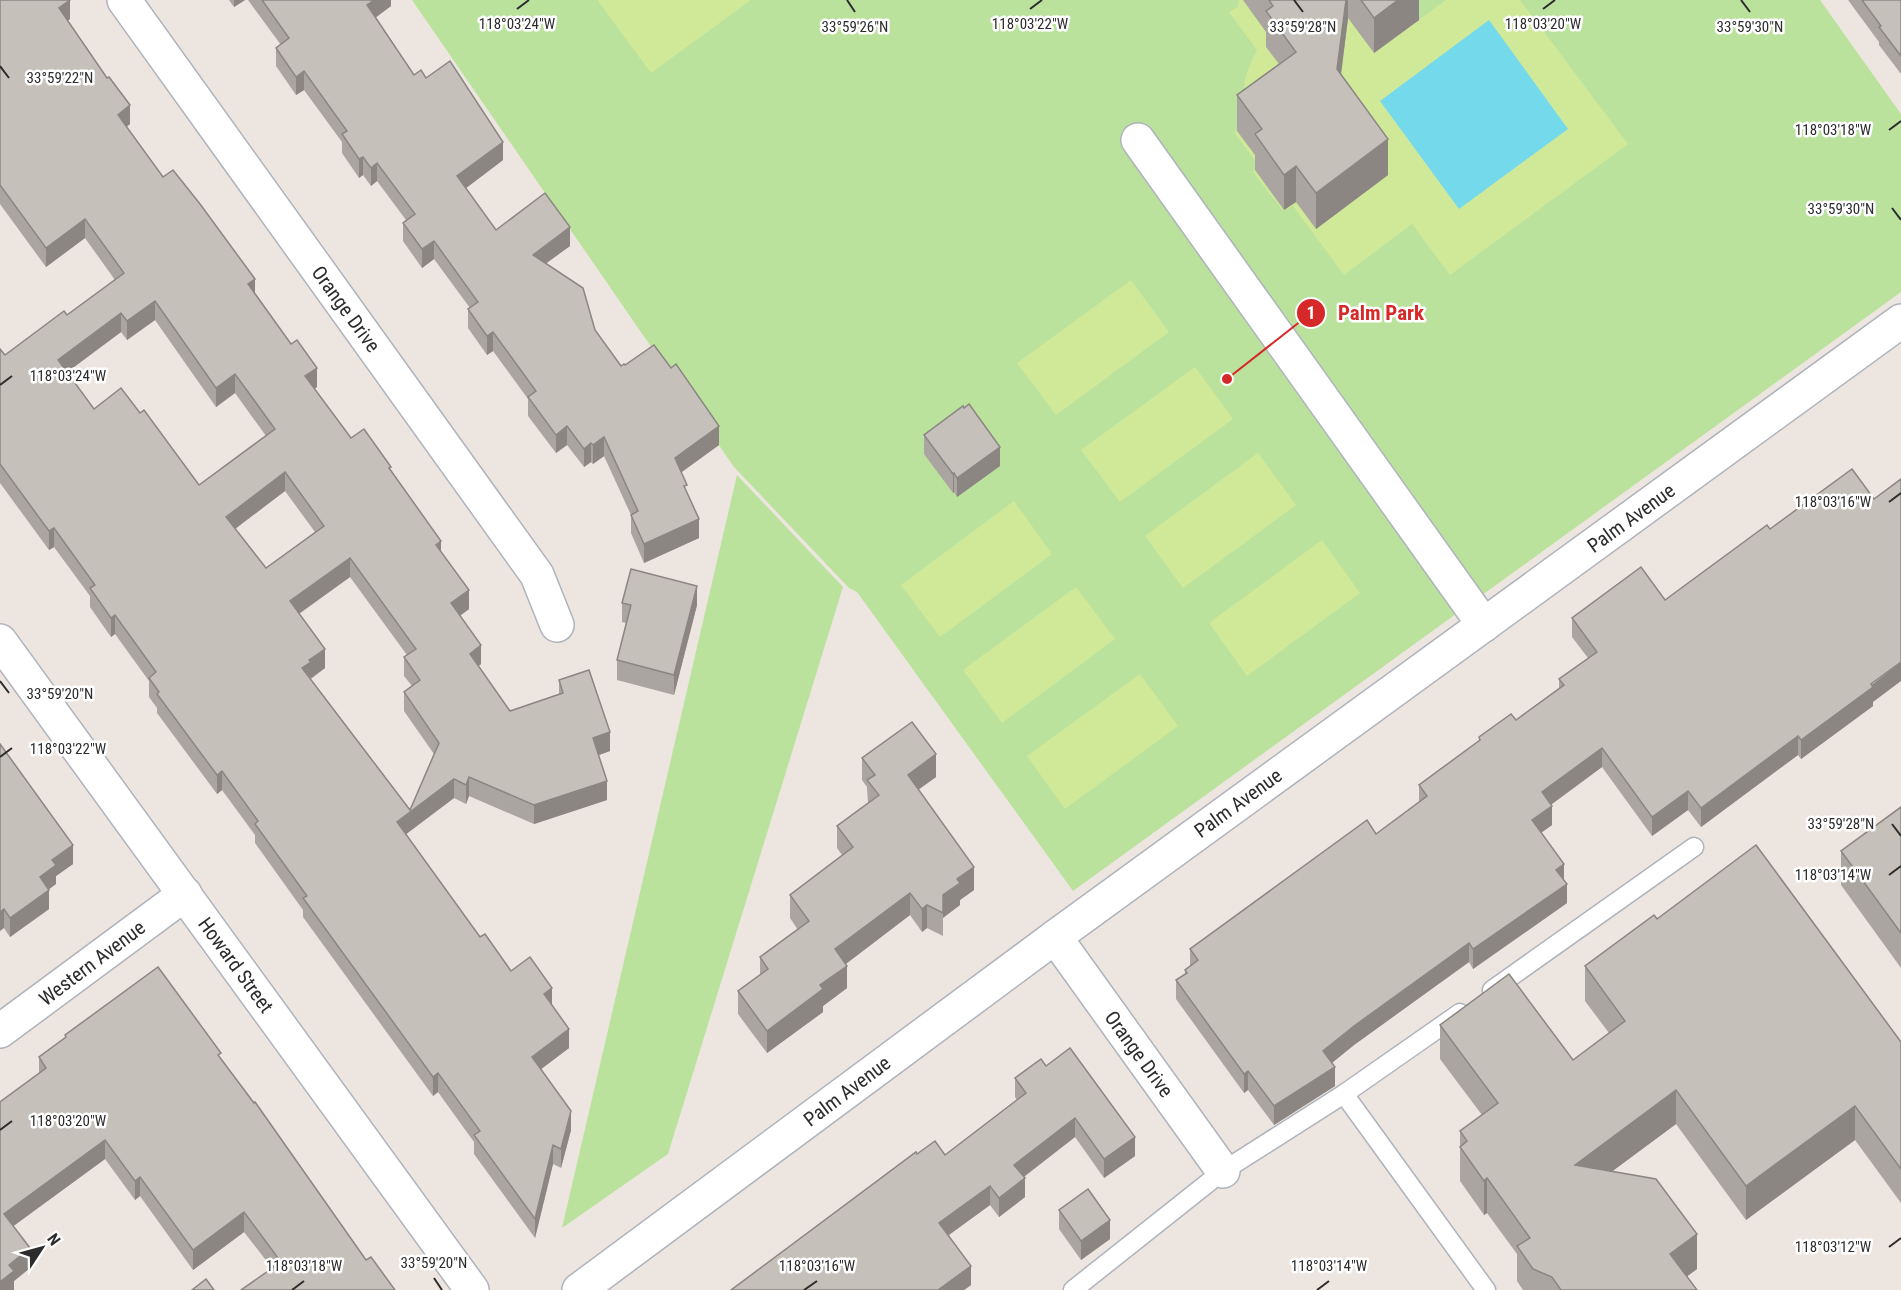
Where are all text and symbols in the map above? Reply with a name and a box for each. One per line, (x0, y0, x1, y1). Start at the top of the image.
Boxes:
text: 118°03'24"W (479, 15, 556, 33)
text: 118°03'22"W (992, 15, 1069, 33)
text: 118°03'20"W (1505, 15, 1582, 33)
text: 33°59'26"N (822, 18, 888, 36)
text: 33°59'28"N (1270, 18, 1336, 36)
text: 33°59'30"N (1717, 18, 1783, 36)
text: 33°59'22"N (27, 69, 93, 87)
text: 118°03'18"W (1795, 121, 1872, 139)
text: 33°59'30"N (1808, 200, 1874, 218)
street label: Orange Drive (307, 261, 385, 357)
callout: Palm Park (1296, 293, 1436, 332)
text: Palm Park (1338, 301, 1425, 325)
text: 1 (1306, 302, 1316, 323)
text: 118°03'24"W (30, 367, 107, 385)
street label: Palm Avenue (1583, 478, 1679, 558)
text: 118°03'16"W (1795, 493, 1872, 511)
text: 33°59'20"N (27, 685, 93, 703)
text: 118°03'22"W (30, 740, 107, 758)
street label: Palm Avenue (1190, 763, 1286, 843)
text: 33°59'28"N (1808, 815, 1874, 833)
text: 118°03'14"W (1795, 866, 1872, 884)
street label: Howard Street (193, 913, 279, 1018)
street label: Western Avenue (34, 915, 150, 1011)
street label: Orange Drive (1100, 1006, 1178, 1102)
street label: Palm Avenue (799, 1051, 895, 1131)
text: 118°03'20"W (30, 1112, 107, 1130)
north arrow (12, 1218, 72, 1278)
text: N (43, 1230, 64, 1249)
text: 118°03'12"W (1795, 1238, 1872, 1256)
text: 33°59'20"N (401, 1254, 467, 1272)
text: 118°03'18"W (266, 1257, 343, 1275)
text: 118°03'16"W (779, 1257, 856, 1275)
text: 118°03'14"W (1291, 1257, 1368, 1275)

